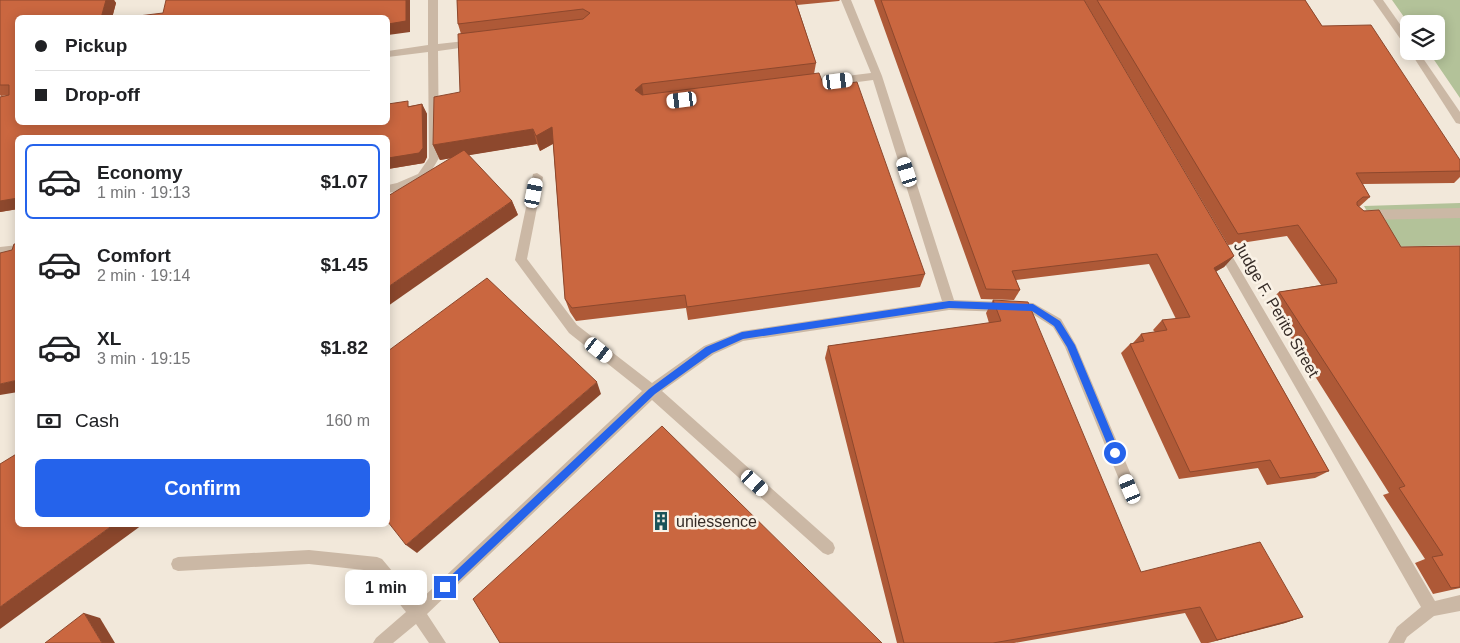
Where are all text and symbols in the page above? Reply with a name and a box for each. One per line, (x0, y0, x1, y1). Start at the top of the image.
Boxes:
map controls (1400, 15, 1445, 60)
button: layers (1400, 15, 1445, 60)
text: Pickup (65, 35, 127, 56)
car (822, 72, 853, 90)
text: Drop-off (65, 84, 140, 105)
car (666, 91, 697, 109)
car (895, 155, 918, 189)
icon: car (37, 159, 82, 204)
text: Economy (97, 162, 183, 183)
text: $1.07 (320, 171, 368, 192)
car (523, 177, 544, 209)
text: 1 min · 19:13 (97, 184, 190, 201)
street label: Judge F. Perito Street (1231, 238, 1323, 381)
icon: car (37, 242, 82, 287)
text: Comfort (97, 245, 171, 266)
text: $1.45 (320, 254, 368, 275)
text: 2 min · 19:14 (97, 267, 190, 284)
icon: car (37, 325, 82, 370)
text: XL (97, 328, 121, 349)
car (582, 335, 615, 365)
text: $1.82 (320, 337, 368, 358)
text: 3 min · 19:15 (97, 350, 190, 367)
icon: cash (35, 407, 63, 435)
text: Cash (75, 410, 119, 431)
text: 160 m (326, 412, 370, 429)
route start (1104, 442, 1126, 464)
button: Confirm (35, 459, 370, 517)
car (738, 467, 771, 499)
car (1117, 472, 1142, 506)
building icon: uniessence (650, 510, 672, 532)
place label: uniessence (676, 513, 757, 530)
callout: 1 min (345, 570, 428, 604)
route end (434, 576, 456, 598)
text: 1 min (365, 579, 407, 596)

